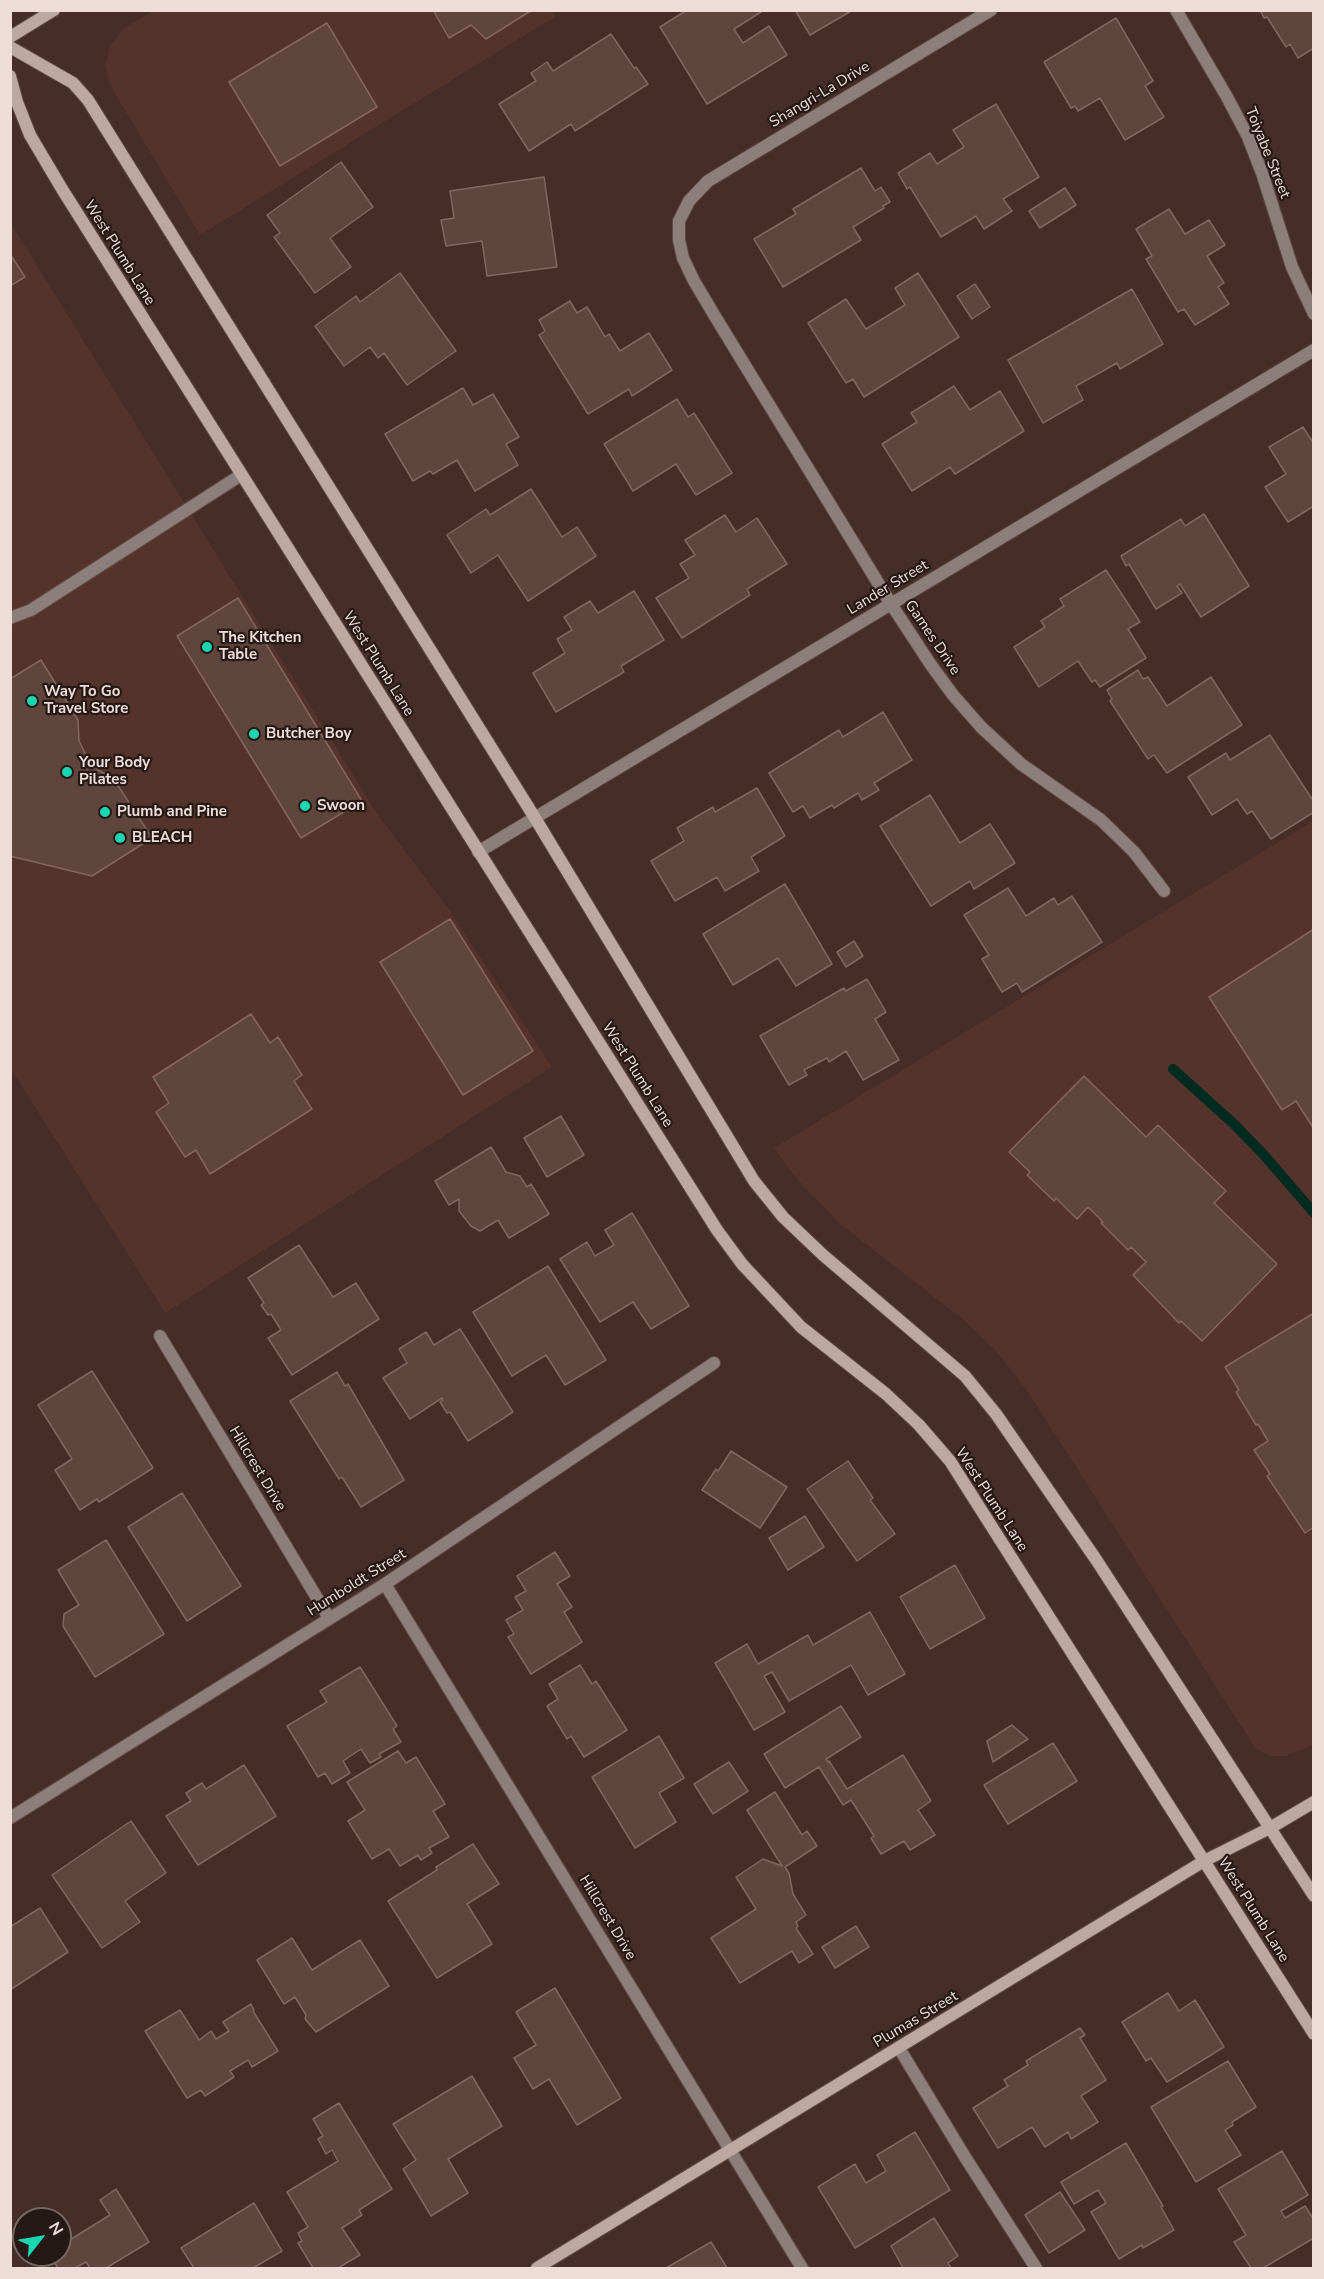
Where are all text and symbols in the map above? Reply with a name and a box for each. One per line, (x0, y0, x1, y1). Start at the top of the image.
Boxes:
street label: Shangri-La Drive (767, 58, 873, 132)
street label: Toiyabe Street (1241, 105, 1293, 201)
street label: West Plumb Lane (80, 197, 158, 309)
street label: Lander Street (844, 557, 932, 619)
street label: Games Drive (900, 597, 964, 679)
street label: West Plumb Lane (339, 608, 417, 720)
place label: The Kitchen Table (219, 629, 301, 664)
marker: The Kitchen Table (200, 640, 214, 654)
place label: Way To Go Travel Store (44, 683, 128, 718)
marker: Way To Go Travel Store (25, 694, 39, 708)
place label: Butcher Boy (266, 725, 351, 743)
marker: Butcher Boy (247, 727, 261, 741)
place label: Your Body Pilates (79, 754, 150, 789)
marker: Your Body Pilates (60, 765, 74, 779)
place label: Swoon (317, 797, 365, 815)
marker: Swoon (298, 799, 312, 813)
place label: Plumb and Pine (117, 803, 227, 821)
marker: Plumb and Pine (98, 805, 112, 819)
place label: BLEACH (132, 829, 192, 847)
marker: BLEACH (113, 831, 127, 845)
street label: West Plumb Lane (598, 1019, 676, 1131)
street label: Hillcrest Drive (225, 1423, 289, 1515)
street label: West Plumb Lane (951, 1445, 1031, 1555)
street label: Humboldt Street (304, 1545, 410, 1621)
street label: West Plumb Lane (1214, 1854, 1292, 1966)
street label: Hillcrest Drive (575, 1872, 639, 1964)
street label: Plumas Street (871, 1988, 961, 2052)
north arrow (12, 2207, 72, 2267)
text: N (43, 2218, 68, 2240)

